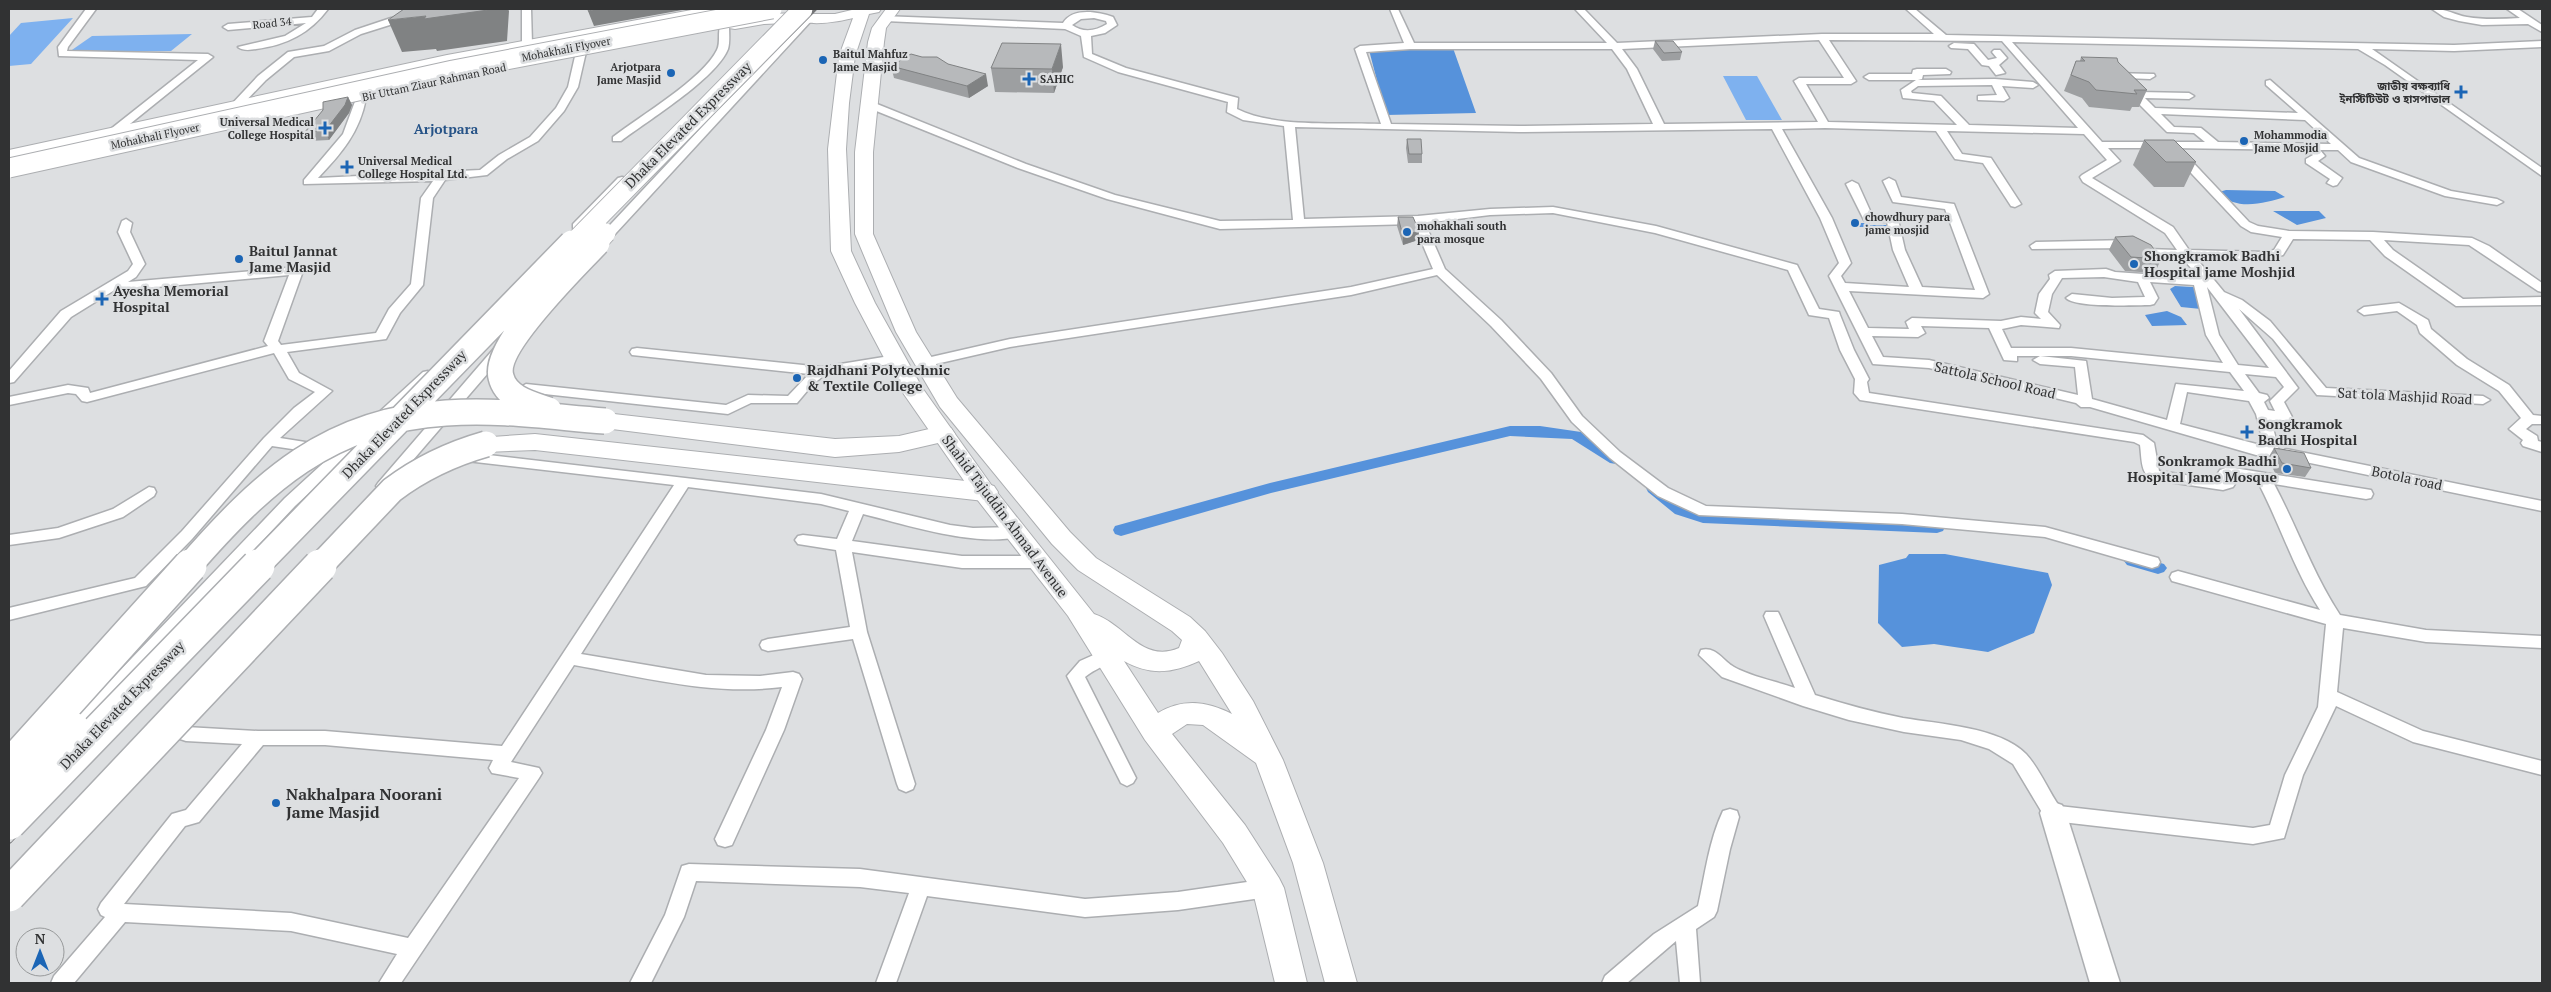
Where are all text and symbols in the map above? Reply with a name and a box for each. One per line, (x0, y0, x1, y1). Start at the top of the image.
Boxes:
street label: Road 34 (252, 14, 292, 32)
street label: Mohakhali Flyover (520, 33, 612, 64)
place label: Baitul Mahfuz Jame Masjid (833, 47, 908, 74)
marker: Baitul Mahfuz Jame Masjid (817, 54, 829, 66)
street label: Dhaka Elevated Expressway (620, 57, 756, 192)
street label: Bir Uttam Ziaur Rahman Road (361, 60, 507, 104)
place label: Arjotpara Jame Masjid (597, 60, 661, 87)
marker: Arjotpara Jame Masjid (665, 67, 677, 79)
marker: SAHIC (1022, 72, 1036, 86)
place label: SAHIC (1040, 72, 1074, 86)
place label: জাতীয় বক্ষব্যাধি ইনস্টিটিউট ও হাসপাতাল (2338, 79, 2451, 106)
marker: জাতীয় বক্ষব্যাধি ইনস্টিটিউট ও হাসপাতাল (2454, 85, 2468, 99)
place label: Universal Medical College Hospital (220, 115, 314, 142)
district label: Arjotpara (414, 119, 479, 138)
street label: Mohakhali Flyover (109, 120, 201, 152)
marker: Universal Medical College Hospital (318, 121, 332, 135)
place label: Mohammodia Jame Mosjid (2254, 128, 2327, 155)
marker: Mohammodia Jame Mosjid (2238, 135, 2250, 147)
place label: Universal Medical College Hospital Ltd. (358, 154, 468, 181)
marker: Universal Medical College Hospital Ltd. (340, 160, 354, 174)
place label: chowdhury para jame mosjid (1865, 210, 1950, 237)
marker: chowdhury para jame mosjid (1849, 217, 1861, 229)
place label: mohakhali south para mosque (1417, 219, 1507, 246)
marker: mohakhali south para mosque (1401, 226, 1413, 238)
place label: Baitul Jannat Jame Masjid (249, 241, 338, 276)
place label: Shongkramok Badhi Hospital jame Moshjid (2144, 246, 2296, 281)
marker: Baitul Jannat Jame Masjid (233, 253, 245, 265)
marker: Shongkramok Badhi Hospital jame Moshjid (2128, 258, 2140, 270)
place label: Ayesha Memorial Hospital (113, 281, 229, 316)
marker: Ayesha Memorial Hospital (95, 292, 109, 306)
street label: Dhaka Elevated Expressway (337, 345, 471, 482)
street label: Sattola School Road (1933, 356, 2058, 403)
place label: Rajdhani Polytechnic & Textile College (807, 360, 950, 395)
marker: Rajdhani Polytechnic & Textile College (791, 372, 803, 384)
street label: Sat tola Mashjid Road (2337, 382, 2473, 409)
place label: Songkramok Badhi Hospital (2258, 414, 2358, 449)
marker: Songkramok Badhi Hospital (2240, 425, 2254, 439)
street label: Shahid Tajuddin Ahmad Avenue (938, 431, 1073, 601)
place label: Sonkramok Badhi Hospital Jame Mosque (2127, 451, 2277, 486)
street label: Botola road (2370, 461, 2444, 494)
marker: Sonkramok Badhi Hospital Jame Mosque (2281, 463, 2293, 475)
street label: Dhaka Elevated Expressway (55, 636, 189, 773)
place label: Nakhalpara Noorani Jame Masjid (286, 783, 442, 823)
marker: Nakhalpara Noorani Jame Masjid (270, 797, 282, 809)
north arrow (15, 927, 65, 977)
text: N (35, 929, 46, 948)

